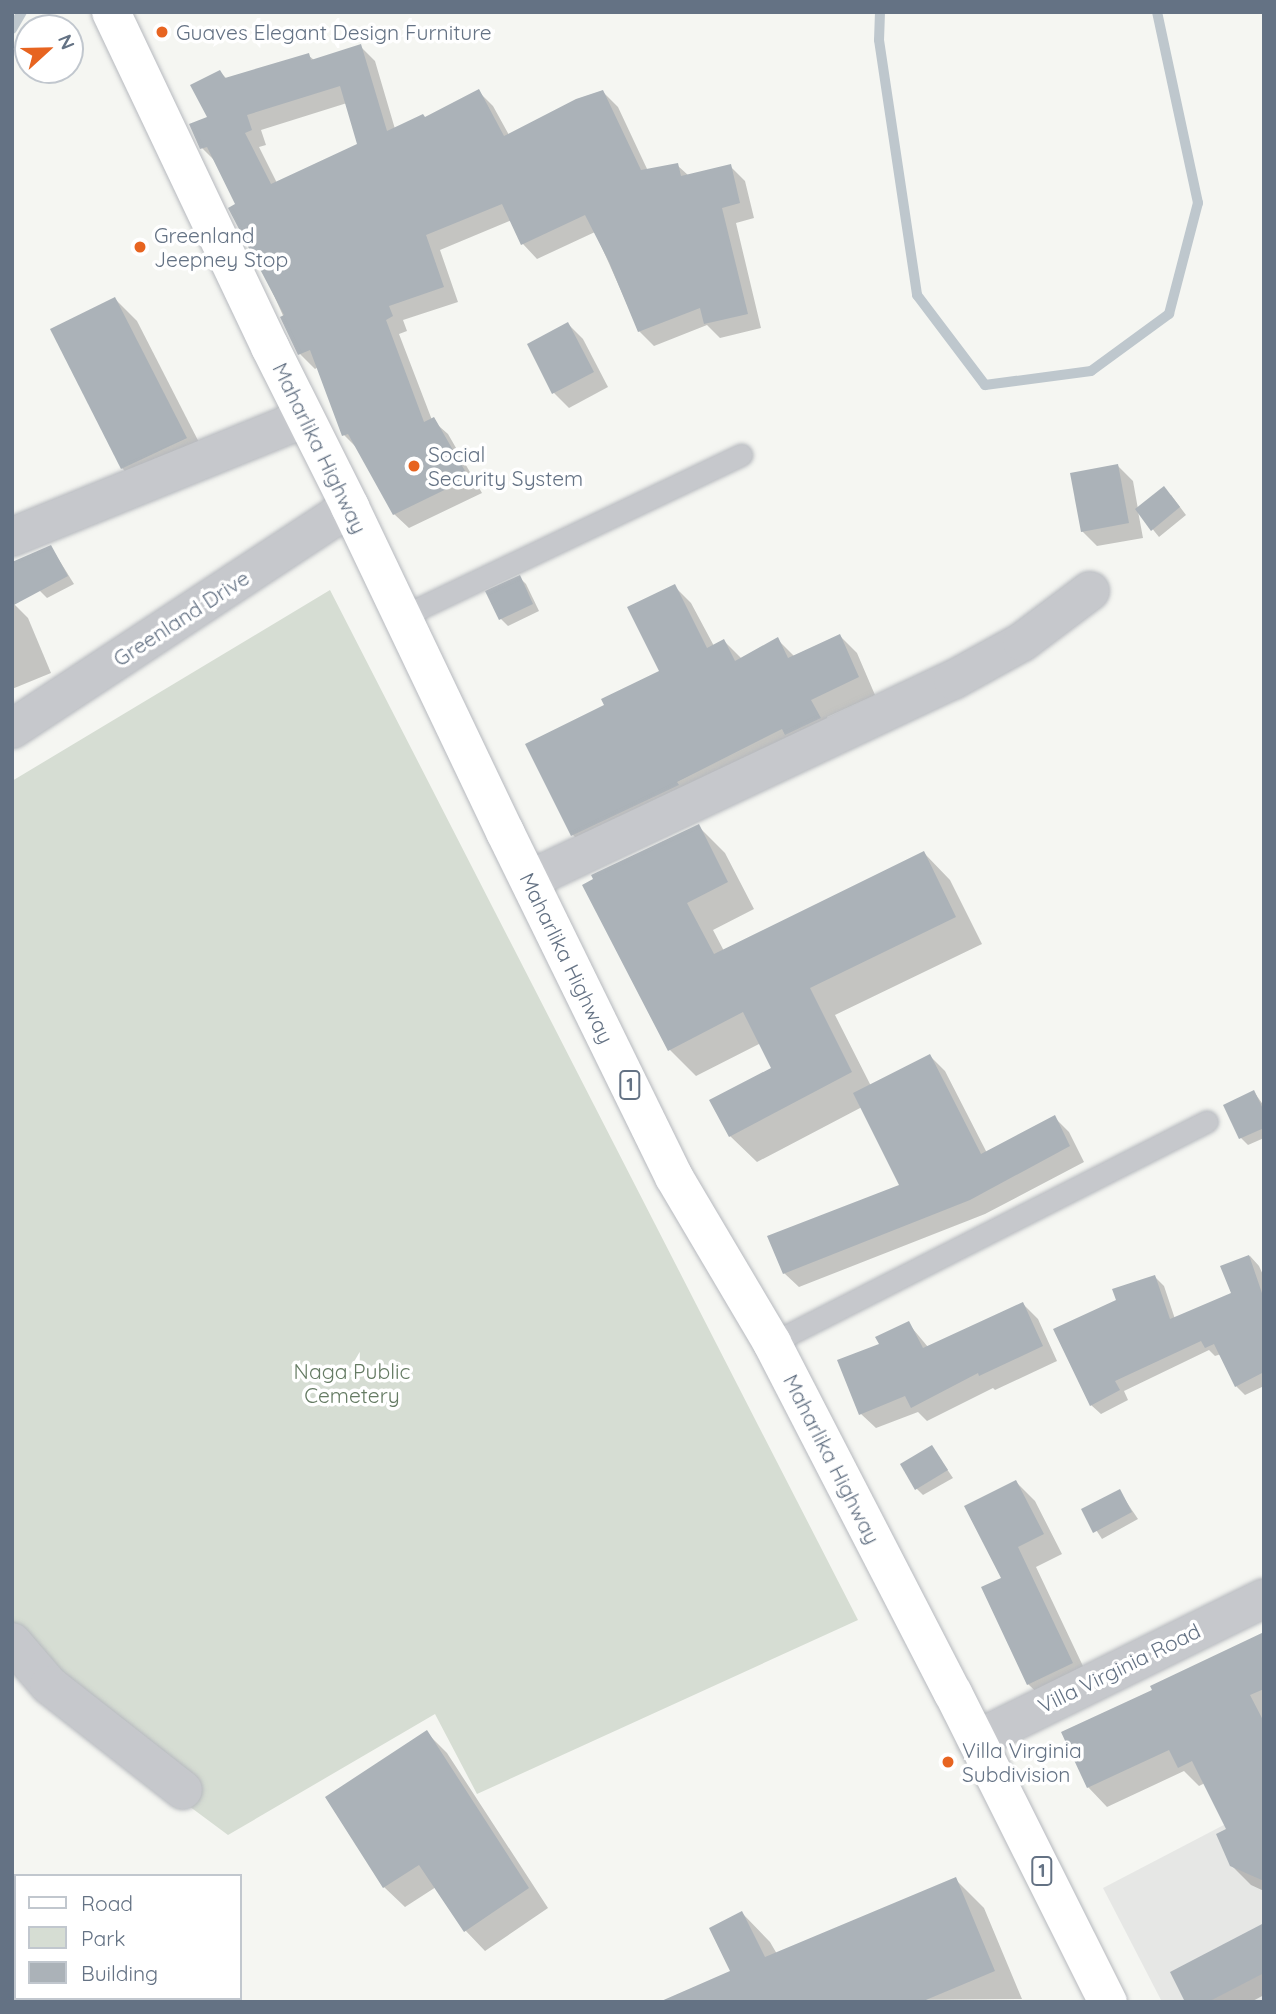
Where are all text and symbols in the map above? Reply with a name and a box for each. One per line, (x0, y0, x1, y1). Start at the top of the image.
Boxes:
north arrow (14, 14, 84, 84)
place label: Guaves Elegant Design Furniture (176, 19, 492, 45)
marker: Guaves Elegant Design Furniture (154, 24, 170, 40)
text: N (53, 31, 80, 53)
place label: Greenland Jeepney Stop (154, 222, 288, 272)
marker: Greenland Jeepney Stop (132, 239, 148, 255)
street label: Maharlika Highway (268, 358, 372, 538)
place label: Social Security System (428, 441, 583, 491)
marker: Social Security System (406, 458, 422, 474)
street label: Greenland Drive (108, 565, 254, 671)
street label: Maharlika Highway (515, 868, 619, 1048)
road number: 1 (618, 1070, 642, 1100)
park label: Naga Public Cemetery (294, 1358, 410, 1408)
street label: Maharlika Highway (778, 1370, 886, 1548)
street label: Villa Virginia Road (1034, 1618, 1204, 1718)
place label: Villa Virginia Subdivision (962, 1737, 1082, 1787)
marker: Villa Virginia Subdivision (940, 1754, 956, 1770)
road number: 1 (1030, 1856, 1054, 1886)
legend (14, 1874, 242, 2000)
text: Road (81, 1890, 133, 1916)
text: Park (81, 1925, 125, 1951)
text: Building (81, 1960, 158, 1986)

